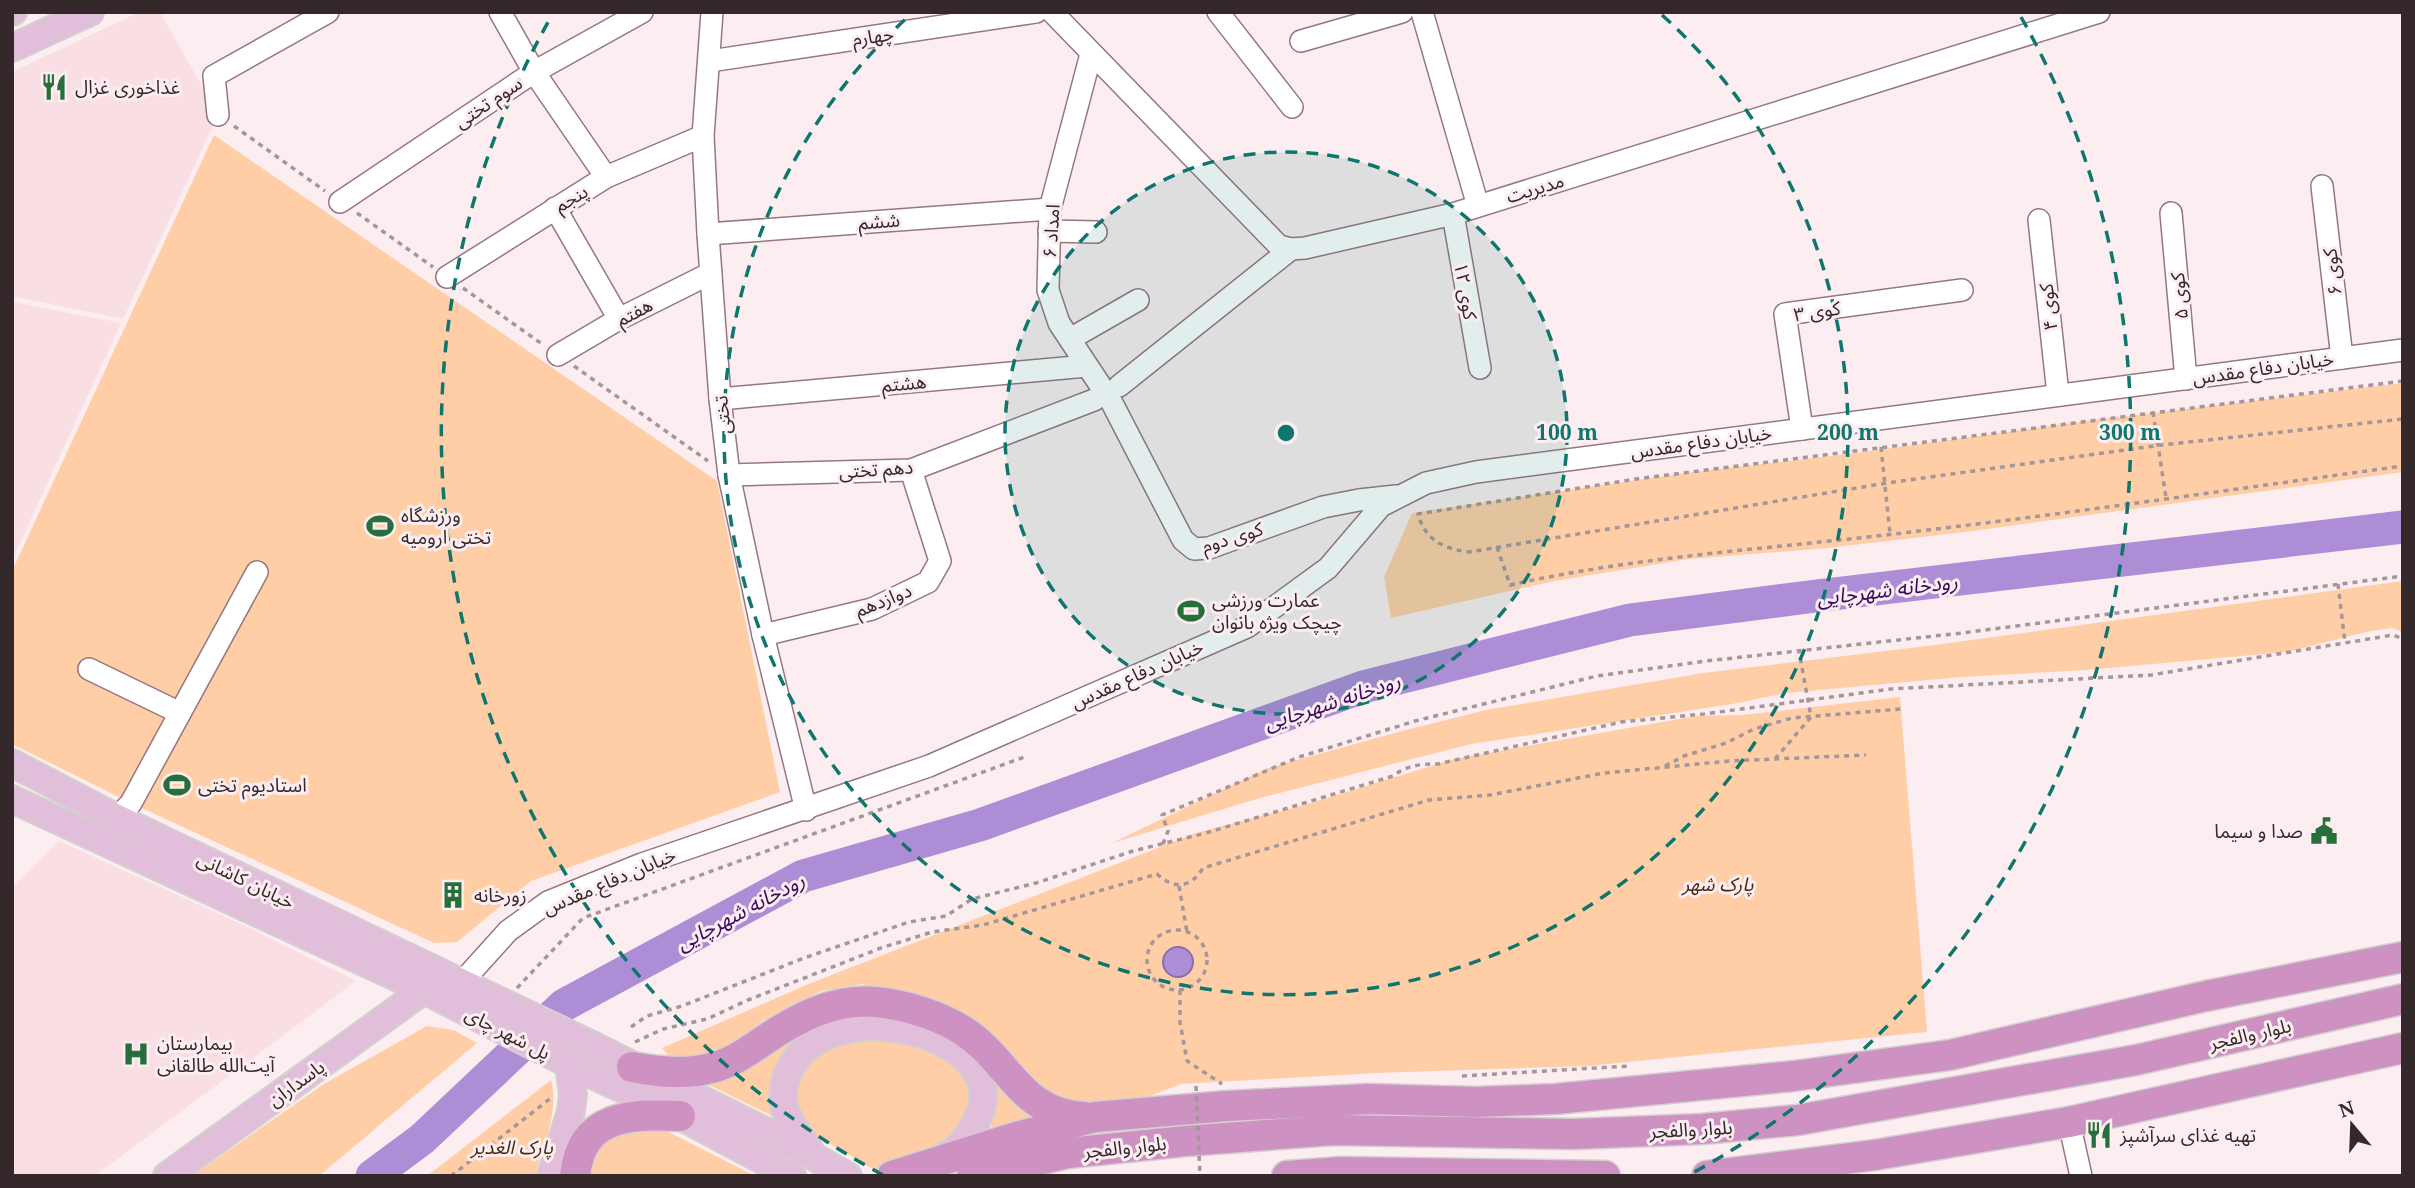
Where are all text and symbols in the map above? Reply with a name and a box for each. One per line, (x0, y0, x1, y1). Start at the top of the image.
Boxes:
street label: چهارم (851, 20, 896, 54)
street label: سوم تختی (449, 70, 528, 136)
restaurant icon: غذاخوری غزال (39, 72, 69, 102)
place label: غذاخوری غزال (75, 74, 180, 100)
street label: مدیریت (1503, 167, 1567, 209)
street label: پنجم (549, 178, 594, 220)
street label: امداد ۶ (1036, 203, 1066, 259)
street label: ششم (857, 207, 901, 237)
street label: کوی ۶ (2316, 246, 2348, 297)
street label: کوی ۱۲ (1448, 260, 1484, 323)
street label: کوی ۵ (2164, 270, 2194, 321)
street label: کوی ۴ (2032, 281, 2063, 332)
street label: هفتم (611, 292, 658, 334)
street label: کوی ۳ (1792, 294, 1843, 328)
street label: خیابان دفاع مقدس (2191, 345, 2336, 392)
street label: هشتم (881, 368, 928, 400)
street label: تختی (707, 394, 737, 436)
text: 100 m (1536, 418, 1598, 446)
text: 200 m (1817, 418, 1879, 446)
text: 300 m (2099, 418, 2161, 446)
street label: خیابان دفاع مقدس (1629, 419, 1774, 466)
centre of rings (1274, 421, 1298, 445)
street label: دهم تختی (838, 453, 914, 487)
place label: ورزشگاه تختی ارومیه (401, 502, 491, 550)
sports icon: ورزشگاه تختی ارومیه (365, 511, 395, 541)
street label: کوی دوم (1198, 515, 1268, 561)
water label: رودخانه شهرچایی (1815, 566, 1959, 613)
street label: دوازدهم (851, 577, 916, 625)
place label: عمارت ورزشی چیچک ویژه بانوان (1212, 587, 1342, 635)
sports icon: عمارت ورزشی چیچک ویژه بانوان (1176, 596, 1206, 626)
street label: خیابان دفاع مقدس (1067, 633, 1208, 716)
water label: رودخانه شهرچایی (1260, 666, 1404, 737)
sports icon: استادیوم تختی (162, 770, 192, 800)
place label: استادیوم تختی (198, 772, 307, 800)
public building icon: صدا و سیما (2309, 816, 2339, 846)
place label: صدا و سیما (2214, 818, 2303, 844)
street label: خیابان دفاع مقدس (538, 841, 680, 922)
street label: خیابان کاشانی (193, 845, 299, 915)
water label: رودخانه شهرچایی (671, 865, 810, 958)
park label: پارک شهر (1680, 871, 1754, 897)
building icon: زورخانه (438, 880, 468, 910)
place label: زورخانه (474, 882, 527, 908)
street label: پل شهر چای (461, 1000, 555, 1066)
street label: بلوار والفجر (2206, 1012, 2293, 1056)
place label: بیمارستان آیت‌الله طالقانی (157, 1030, 276, 1078)
hospital icon: بیمارستان آیت‌الله طالقانی (121, 1039, 151, 1069)
street label: پاسداران (262, 1053, 330, 1113)
north arrow (2317, 1090, 2387, 1160)
text: N (2335, 1094, 2358, 1124)
street label: بلوار والفجر (1648, 1114, 1733, 1144)
restaurant icon: تهیه غذای سرآشپز (2084, 1120, 2114, 1150)
place label: تهیه غذای سرآشپز (2119, 1122, 2256, 1148)
street label: بلوار والفجر (1081, 1130, 1168, 1164)
park label: پارک الغدیر (469, 1134, 553, 1160)

